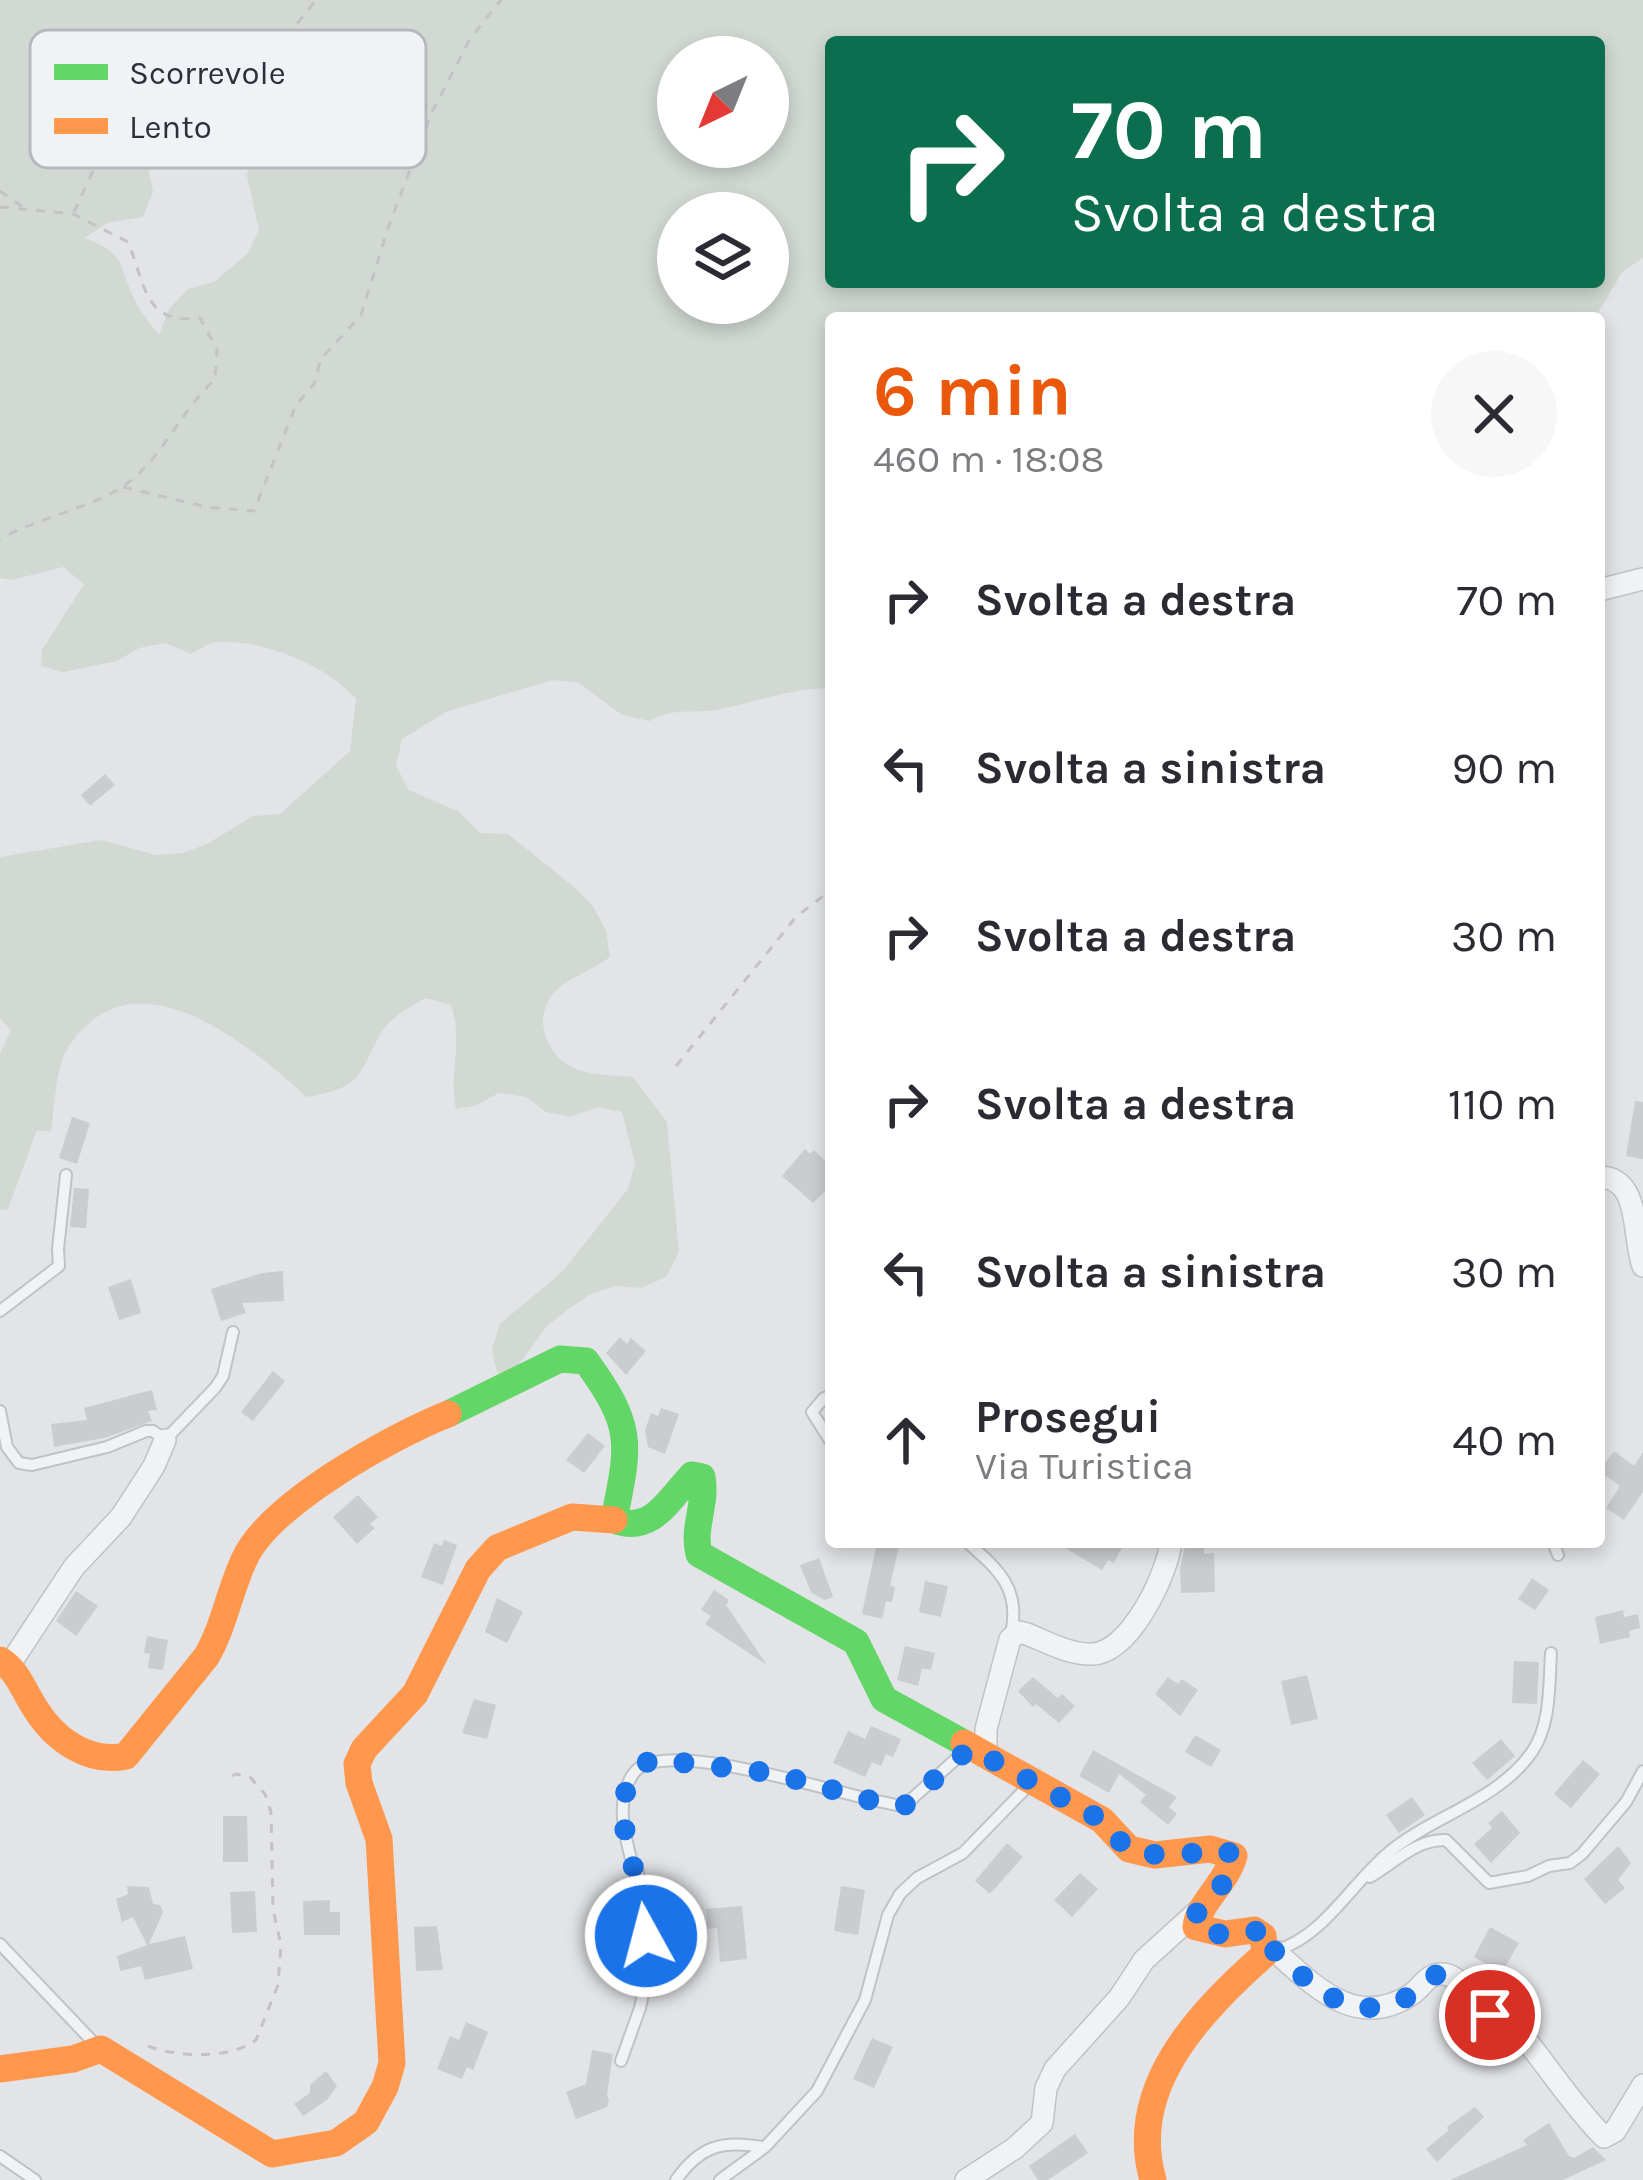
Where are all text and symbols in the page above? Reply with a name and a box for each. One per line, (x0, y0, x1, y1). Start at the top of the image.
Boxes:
legend (30, 30, 426, 168)
north arrow (657, 36, 789, 168)
map controls (657, 36, 789, 324)
text: Scorrevole (129, 54, 286, 92)
text: 70 m (1071, 81, 1267, 179)
icon: right (873, 84, 1029, 240)
text: Lento (129, 108, 212, 146)
text: Svolta a destra (1071, 181, 1438, 245)
button: layers (657, 192, 789, 324)
text: 6 min (873, 349, 1072, 433)
button: close (1431, 351, 1557, 477)
text: 460 m · 18:08 (873, 436, 1104, 482)
icon: right (873, 567, 939, 633)
text: Svolta a destra (975, 574, 1296, 626)
text: 70 m (1456, 574, 1557, 626)
icon: left (873, 735, 939, 801)
text: Svolta a sinistra (975, 742, 1326, 794)
text: 90 m (1451, 742, 1557, 794)
icon: right (873, 903, 939, 969)
text: Svolta a destra (975, 910, 1296, 962)
text: 30 m (1451, 910, 1557, 962)
icon: right (873, 1071, 939, 1137)
text: Svolta a destra (975, 1078, 1296, 1130)
text: 110 m (1448, 1078, 1557, 1130)
icon: left (873, 1239, 939, 1305)
text: Svolta a sinistra (975, 1246, 1326, 1298)
text: 30 m (1451, 1246, 1557, 1298)
text: Prosegui (975, 1391, 1161, 1443)
icon: ahead (873, 1407, 939, 1473)
text: 40 m (1452, 1414, 1557, 1466)
text: Via Turistica (975, 1443, 1194, 1489)
position arrow (583, 1873, 709, 1999)
pin (1439, 1964, 1541, 2066)
icon: arrive (1457, 1982, 1523, 2048)

